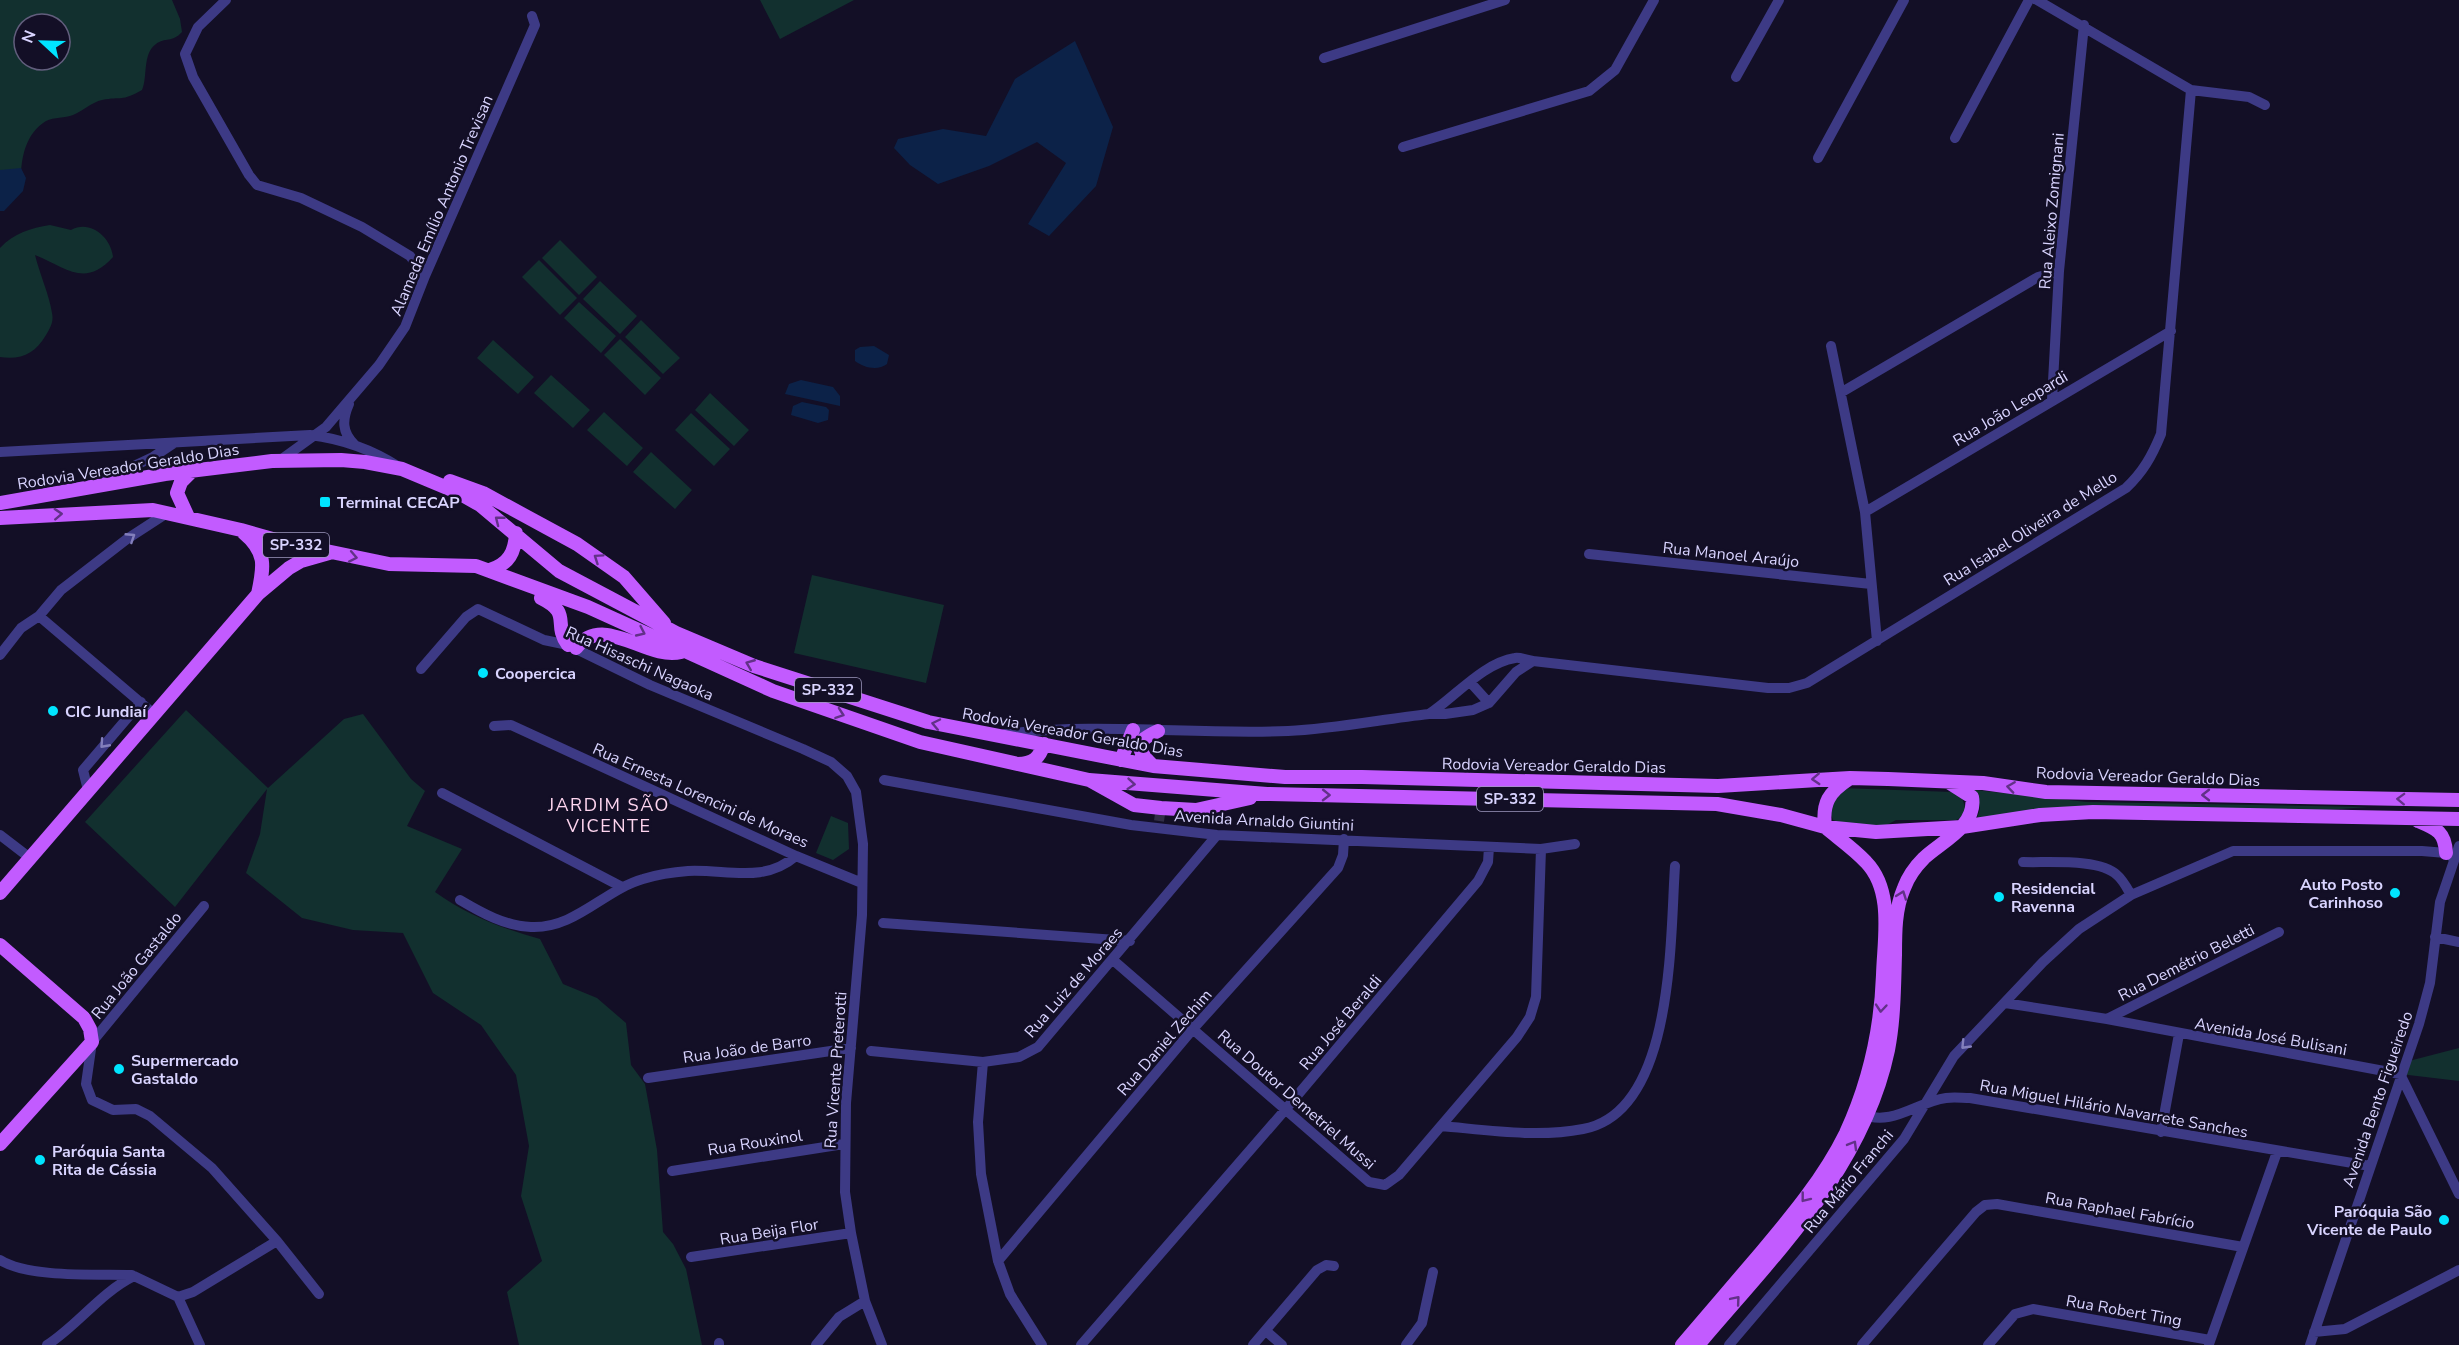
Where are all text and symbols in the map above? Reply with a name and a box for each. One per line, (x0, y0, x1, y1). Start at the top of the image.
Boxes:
north arrow (12, 12, 72, 72)
text: N (17, 27, 41, 46)
street label: Alameda Emílio Antonio Trevisan (385, 92, 499, 319)
street label: Rua Aleixo Zomignani (2034, 132, 2070, 290)
street label: Rua João Leopardi (1949, 366, 2072, 452)
street label: Rodovia Vereador Geraldo Dias (16, 439, 241, 495)
street label: Rua Isabel Oliveira de Mello (1939, 466, 2122, 591)
place label: Terminal CECAP (337, 492, 460, 514)
marker: Terminal CECAP (318, 495, 332, 509)
one-way arrow (54, 507, 63, 520)
one-way arrow (494, 516, 505, 527)
one-way arrow (125, 532, 135, 544)
road number: SP-332 (263, 533, 329, 557)
street label: Rua Manoel Araújo (1662, 537, 1800, 573)
one-way arrow (347, 550, 357, 563)
one-way arrow (594, 554, 605, 565)
street label: Rua Hisaschi Nagaoka (562, 621, 717, 706)
one-way arrow (634, 624, 645, 636)
one-way arrow (745, 659, 756, 671)
place label: Coopercica (495, 663, 576, 685)
marker: Coopercica (476, 666, 490, 680)
road number: SP-332 (795, 678, 861, 702)
place label: CIC Jundiaí (65, 701, 147, 723)
street label: Rodovia Vereador Geraldo Dias (960, 703, 1185, 763)
marker: CIC Jundiaí (46, 704, 60, 718)
one-way arrow (834, 707, 845, 720)
one-way arrow (931, 718, 941, 731)
one-way arrow (100, 737, 111, 747)
street label: Rua Ernesta Lorencini de Moraes (589, 738, 812, 854)
street label: Rodovia Vereador Geraldo Dias (1442, 753, 1666, 779)
street label: Rodovia Vereador Geraldo Dias (2035, 762, 2260, 792)
one-way arrow (1812, 773, 1821, 786)
one-way arrow (1127, 777, 1136, 790)
one-way arrow (2006, 781, 2016, 793)
road number: SP-332 (1477, 787, 1543, 811)
one-way arrow (1321, 789, 1330, 801)
one-way arrow (2201, 789, 2210, 801)
one-way arrow (2396, 792, 2405, 805)
district label: JARDIM SÃO VICENTE (547, 793, 670, 838)
street label: Avenida Arnaldo Giuntini (1173, 805, 1354, 837)
place label: Auto Posto Carinhoso (2300, 874, 2383, 914)
place label: Residencial Ravenna (2011, 878, 2095, 918)
marker: Auto Posto Carinhoso (2388, 886, 2402, 900)
one-way arrow (1894, 890, 1907, 901)
marker: Residencial Ravenna (1992, 890, 2006, 904)
street label: Rua João Gastaldo (87, 907, 187, 1024)
street label: Rua Demétrio Beletti (2115, 919, 2258, 1007)
street label: Rua Luiz de Moraes (1020, 923, 1128, 1043)
street label: Rua José Beraldi (1294, 970, 1387, 1075)
street label: Rua Daniel Zechim (1112, 985, 1217, 1101)
street label: Rua Vicente Preterotti (820, 991, 852, 1149)
one-way arrow (1875, 1004, 1888, 1013)
street label: Avenida Bento Figueiredo (2337, 1008, 2418, 1190)
street label: Avenida José Bulisani (2193, 1013, 2349, 1061)
street label: Rua Doutor Demetriel Mussi (1213, 1025, 1380, 1175)
street label: Rua João de Barro (682, 1029, 813, 1069)
one-way arrow (1961, 1038, 1972, 1049)
place label: Supermercado Gastaldo (131, 1050, 239, 1090)
marker: Supermercado Gastaldo (112, 1062, 126, 1076)
street label: Rua Miguel Hilário Navarrete Sanches (1978, 1075, 2250, 1143)
street label: Rua Rouxinol (706, 1125, 804, 1161)
street label: Rua Mário Franchi (1799, 1125, 1899, 1238)
place label: Paróquia Santa Rita de Cássia (52, 1141, 165, 1181)
one-way arrow (1846, 1141, 1857, 1151)
marker: Paróquia Santa Rita de Cássia (33, 1153, 47, 1167)
street label: Rua Raphael Fabrício (2043, 1187, 2196, 1235)
one-way arrow (1801, 1191, 1812, 1202)
place label: Paróquia São Vicente de Paulo (2306, 1201, 2432, 1241)
street label: Rua Beija Flor (718, 1213, 820, 1251)
marker: Paróquia São Vicente de Paulo (2437, 1213, 2451, 1227)
street label: Rua Robert Ting (2064, 1290, 2183, 1332)
one-way arrow (1728, 1296, 1739, 1307)

